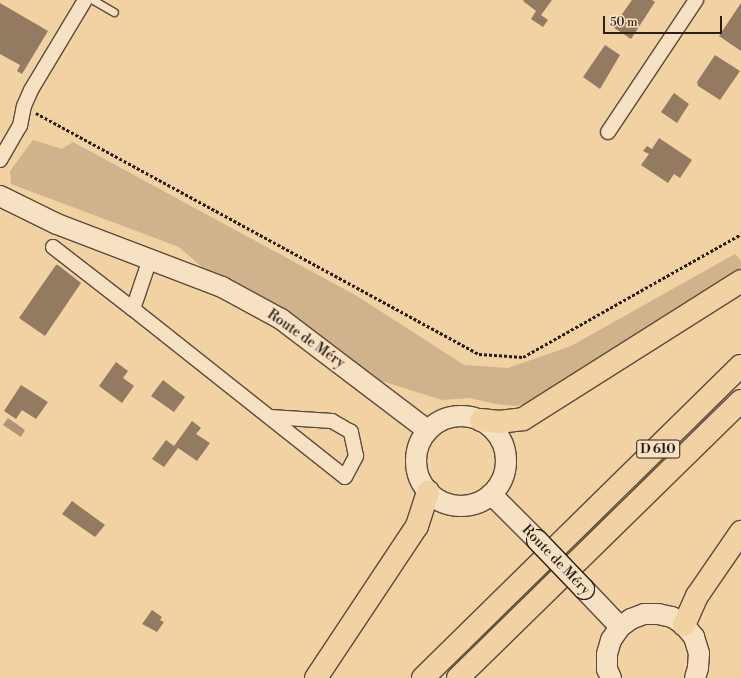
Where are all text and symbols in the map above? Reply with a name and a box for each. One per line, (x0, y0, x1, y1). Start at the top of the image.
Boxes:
scale bar (605, 8, 724, 34)
text: 50 m (610, 15, 638, 30)
street label: Route de Méry (264, 306, 348, 372)
road number: D 610 (636, 438, 680, 460)
street label: Route de Méry (518, 521, 594, 599)

